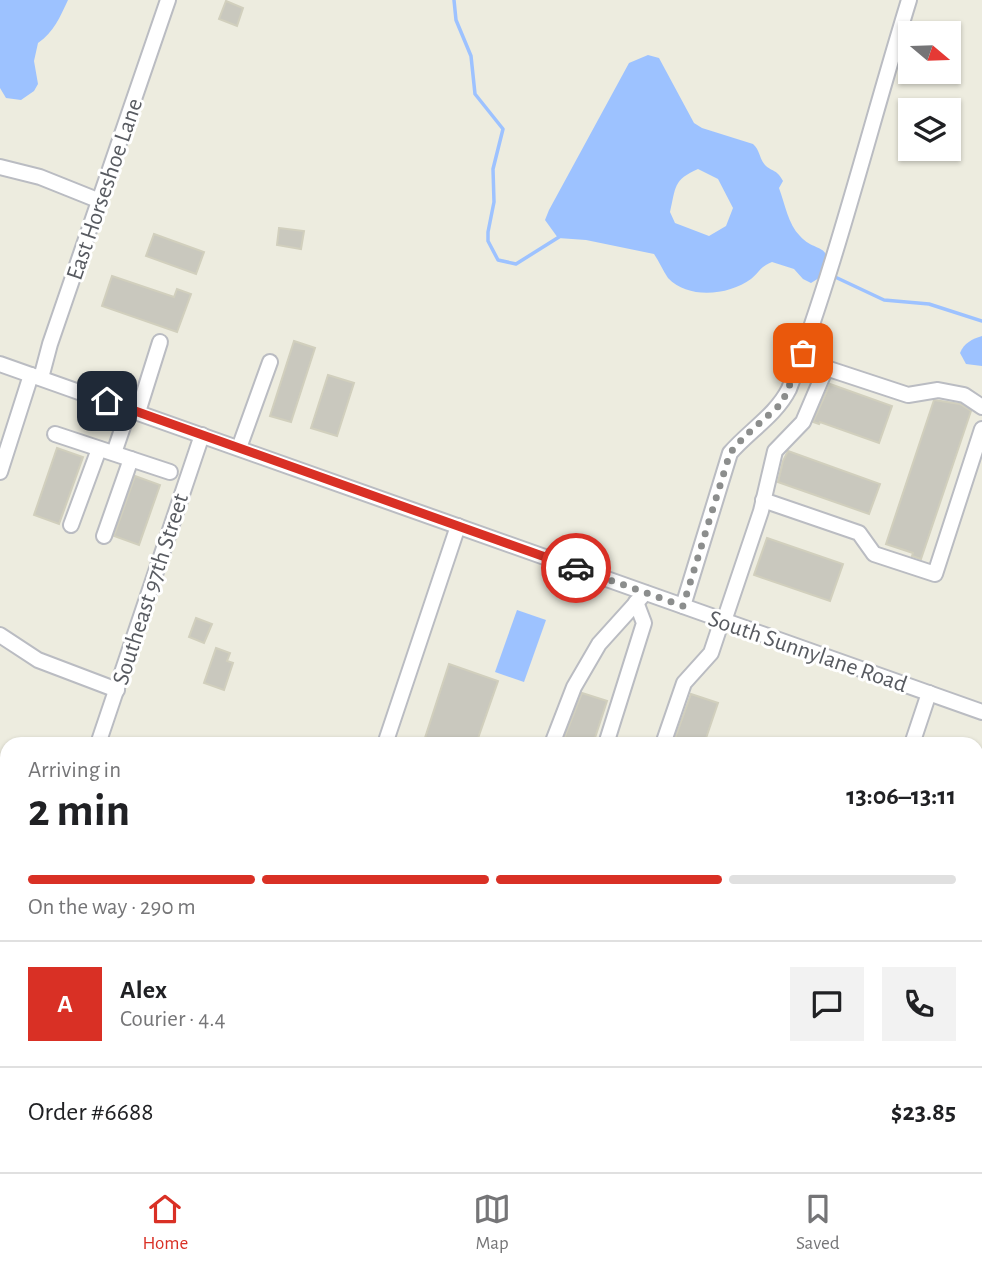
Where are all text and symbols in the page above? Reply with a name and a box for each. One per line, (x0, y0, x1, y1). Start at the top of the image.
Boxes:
north arrow (898, 21, 961, 84)
map controls (898, 21, 961, 161)
street label: East Horseshoe Lane (63, 95, 147, 283)
button: layers (898, 98, 961, 161)
pin (773, 323, 833, 383)
icon: bag (784, 334, 822, 372)
pin (77, 371, 137, 431)
icon: home (88, 382, 126, 420)
street label: Southeast 97th Street (109, 490, 193, 688)
courier (541, 533, 611, 603)
icon: car (557, 549, 595, 587)
street label: South Sunnylane Road (705, 607, 910, 697)
text: Arriving in (28, 759, 121, 782)
text: 13:06–13:11 (846, 783, 956, 809)
text: 2 min (28, 788, 130, 834)
text: On the way · 290 m (28, 896, 196, 919)
button: chat (790, 967, 864, 1041)
button: phone (882, 967, 956, 1041)
text: Alex (120, 977, 167, 1003)
text: A (57, 991, 73, 1017)
text: Courier · 4.4 (120, 1008, 226, 1031)
text: Order #6688 (28, 1099, 154, 1125)
text: $23.85 (891, 1099, 956, 1125)
tab: Home (142, 1190, 188, 1255)
tab: Map (473, 1190, 511, 1255)
tab: Saved (796, 1190, 840, 1255)

